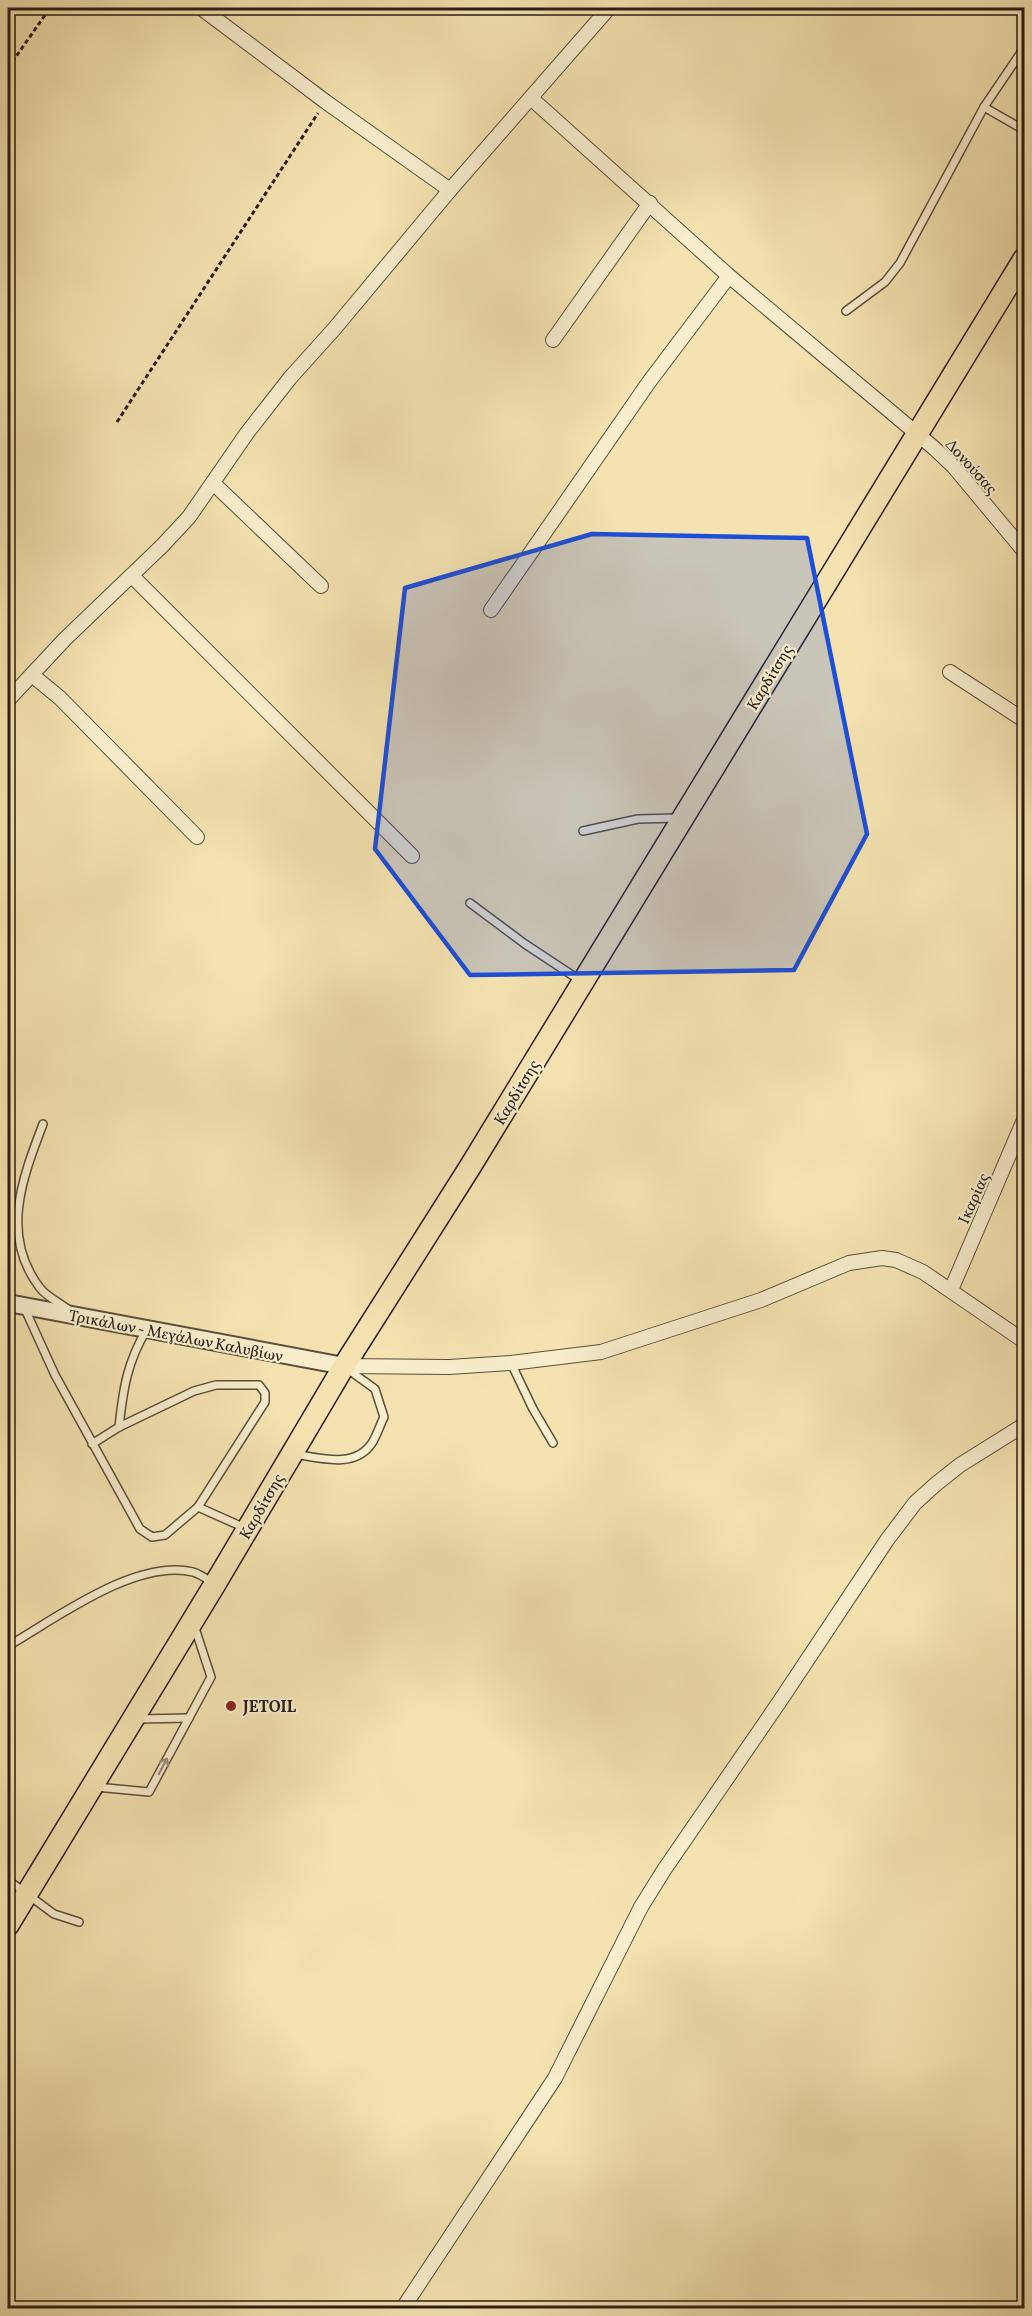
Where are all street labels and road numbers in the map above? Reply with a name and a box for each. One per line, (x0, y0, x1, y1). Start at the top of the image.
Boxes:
street label: Δονούσας (940, 435, 1001, 500)
street label: Καρδίτσης (743, 641, 799, 715)
street label: Καρδίτσης (490, 1056, 546, 1130)
street label: Ικαρίας (954, 1170, 996, 1228)
street label: Τρικάλων - Μεγάλων Καλυβίων (67, 1305, 285, 1369)
street label: Καρδίτσης (235, 1470, 290, 1544)

